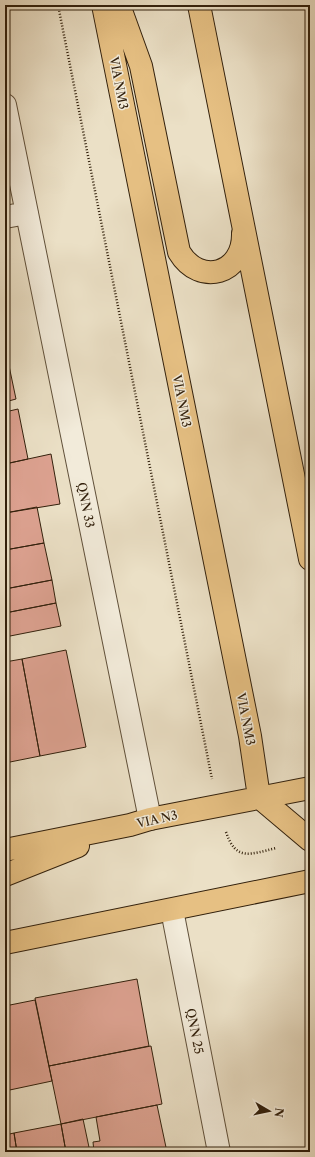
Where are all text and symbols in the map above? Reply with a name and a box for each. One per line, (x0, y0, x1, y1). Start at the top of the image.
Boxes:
street label: VIA NM3 (106, 54, 131, 111)
street label: VIA NM3 (169, 372, 194, 429)
street label: QNN 33 (74, 481, 98, 529)
street label: VIA NM3 (233, 690, 258, 747)
street label: VIA N3 (134, 807, 179, 831)
street label: QNN 25 (183, 1007, 207, 1055)
north arrow (249, 1091, 289, 1131)
text: N (271, 1107, 287, 1119)

